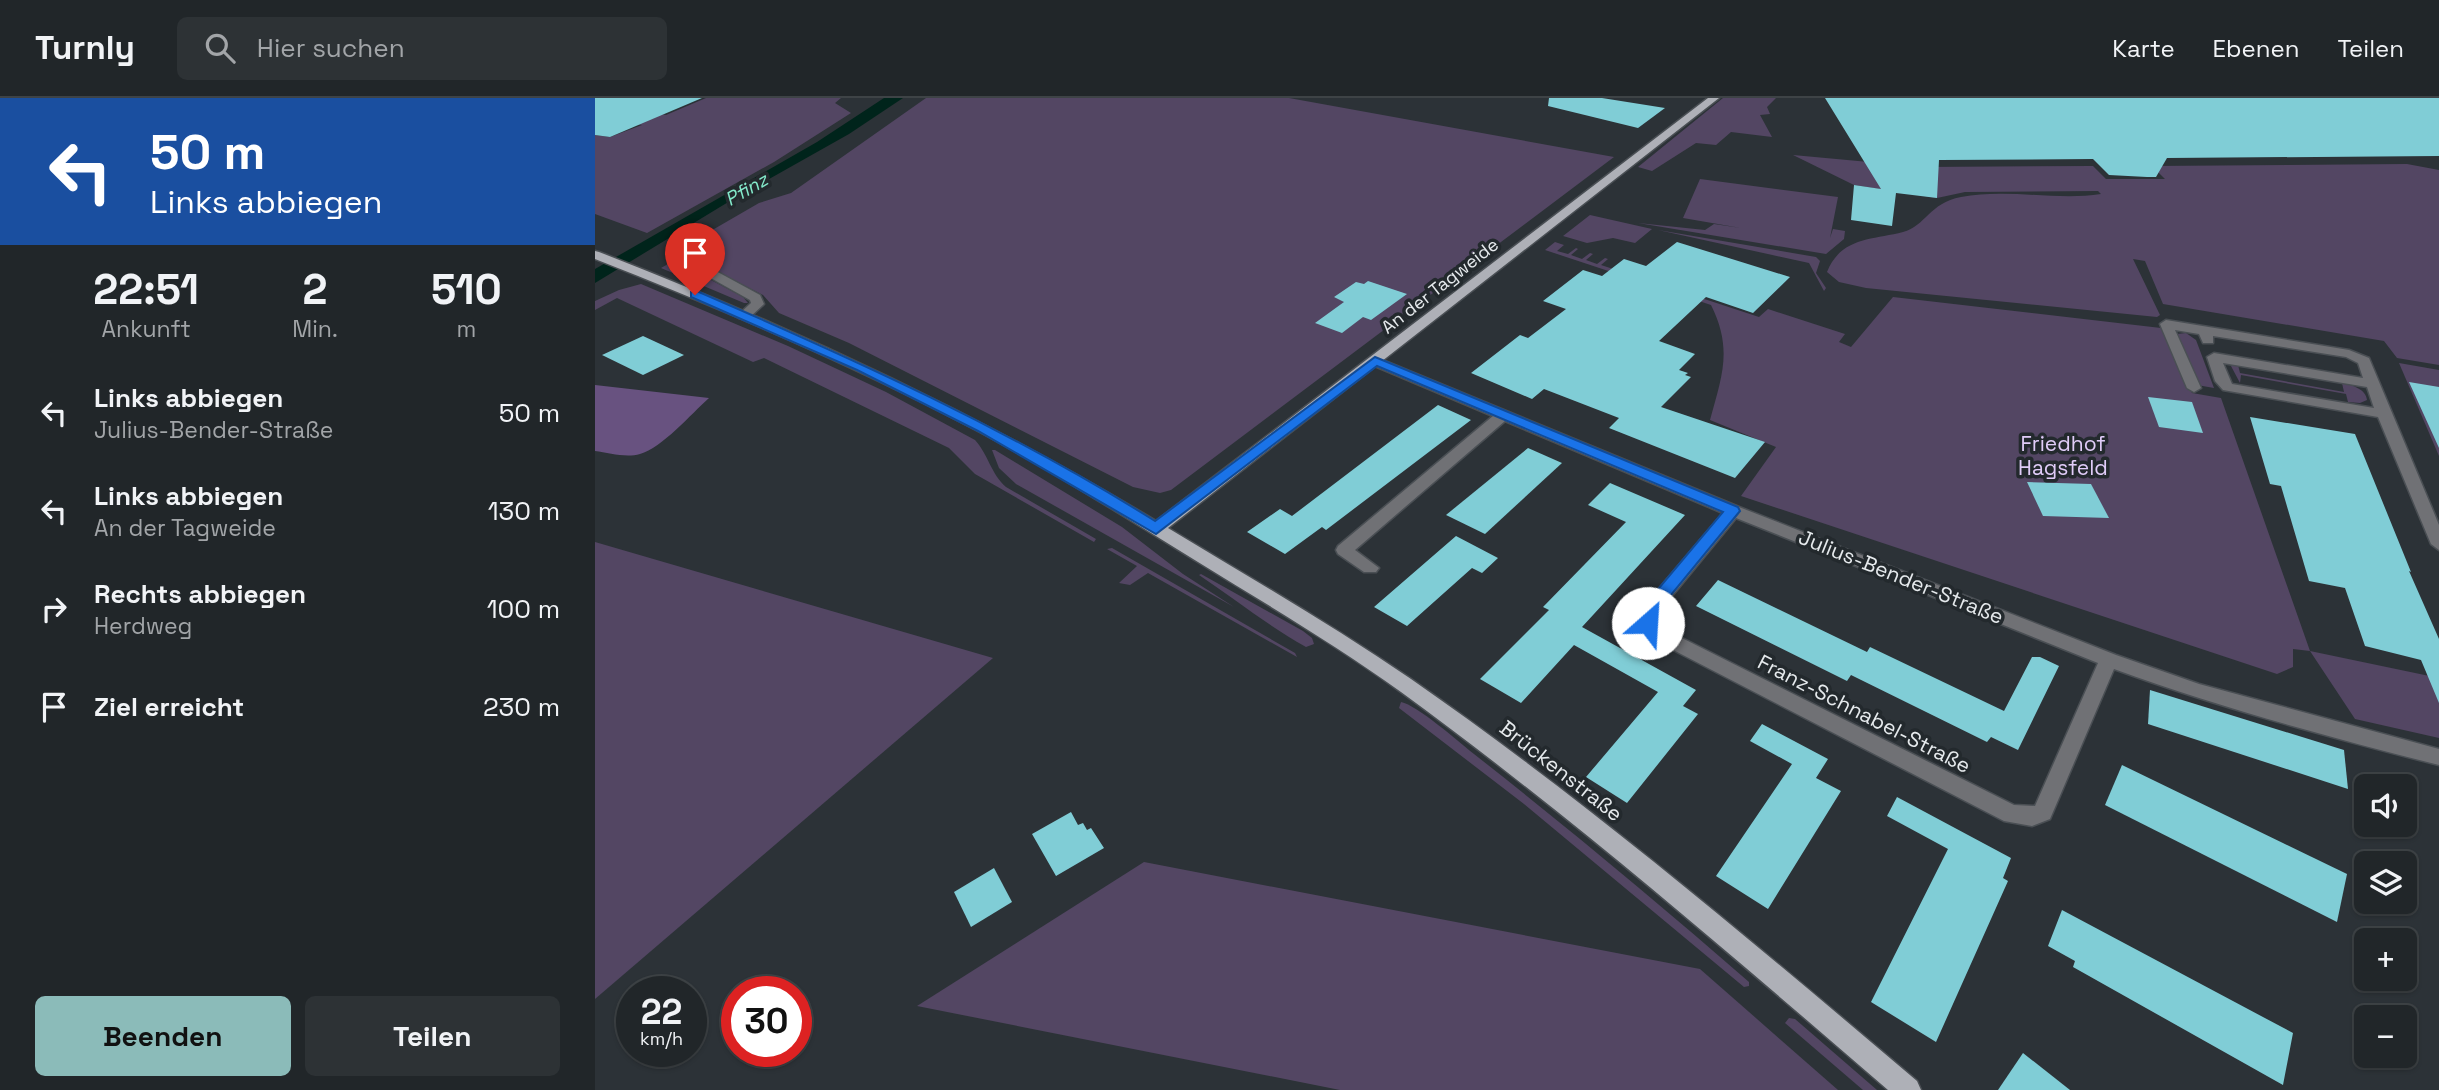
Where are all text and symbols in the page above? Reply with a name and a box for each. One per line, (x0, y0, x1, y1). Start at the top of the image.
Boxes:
search box (177, 17, 667, 80)
text: Turnly (35, 27, 135, 69)
icon: search (201, 29, 239, 67)
text: Hier suchen (257, 31, 405, 65)
text: Karte (2112, 33, 2175, 64)
text: Ebenen (2213, 33, 2299, 64)
text: Teilen (2337, 33, 2404, 64)
text: 50 m (150, 121, 265, 183)
icon: left (35, 126, 126, 217)
water label: Pfinz (720, 167, 773, 212)
text: Links abbiegen (150, 182, 382, 222)
pin (665, 223, 725, 295)
street label: An der Tagweide (1376, 233, 1503, 339)
icon: arrive (676, 234, 714, 272)
text: 22:51 (93, 263, 199, 316)
text: 2 (303, 263, 328, 316)
text: 510 (431, 263, 502, 316)
text: Ankunft (102, 314, 191, 344)
text: Min. (292, 314, 338, 344)
text: m (456, 314, 476, 344)
text: Links abbiegen (94, 381, 283, 415)
icon: left (35, 394, 73, 432)
text: 50 m (499, 396, 560, 430)
text: Julius-Bender-Straße (94, 415, 333, 445)
park label: Friedhof Hagsfeld (2018, 430, 2108, 481)
text: Links abbiegen (94, 479, 283, 513)
icon: left (35, 492, 73, 530)
text: 130 m (488, 494, 560, 528)
text: An der Tagweide (94, 513, 276, 543)
street label: Julius-Bender-Straße (1795, 523, 2008, 630)
text: Rechts abbiegen (94, 577, 306, 611)
position arrow (1611, 586, 1685, 660)
icon: right (35, 590, 73, 628)
text: 100 m (487, 592, 560, 626)
text: Herdweg (94, 611, 192, 641)
street label: Franz-Schnabel-Straße (1753, 648, 1975, 779)
icon: arrive (35, 688, 73, 726)
text: Ziel erreicht (94, 690, 244, 724)
text: 230 m (483, 690, 560, 724)
street label: Brückenstraße (1494, 714, 1628, 827)
map controls (2354, 774, 2417, 1068)
button: sound (2354, 774, 2417, 837)
button: layers (2354, 851, 2417, 914)
button: + (2354, 928, 2417, 991)
speed limit sign: 30 (721, 976, 812, 1067)
text: 22 (641, 990, 682, 1034)
button: Beenden (35, 996, 291, 1076)
button: Teilen (305, 996, 560, 1076)
button: − (2354, 1005, 2417, 1068)
text: km/h (640, 1027, 683, 1050)

